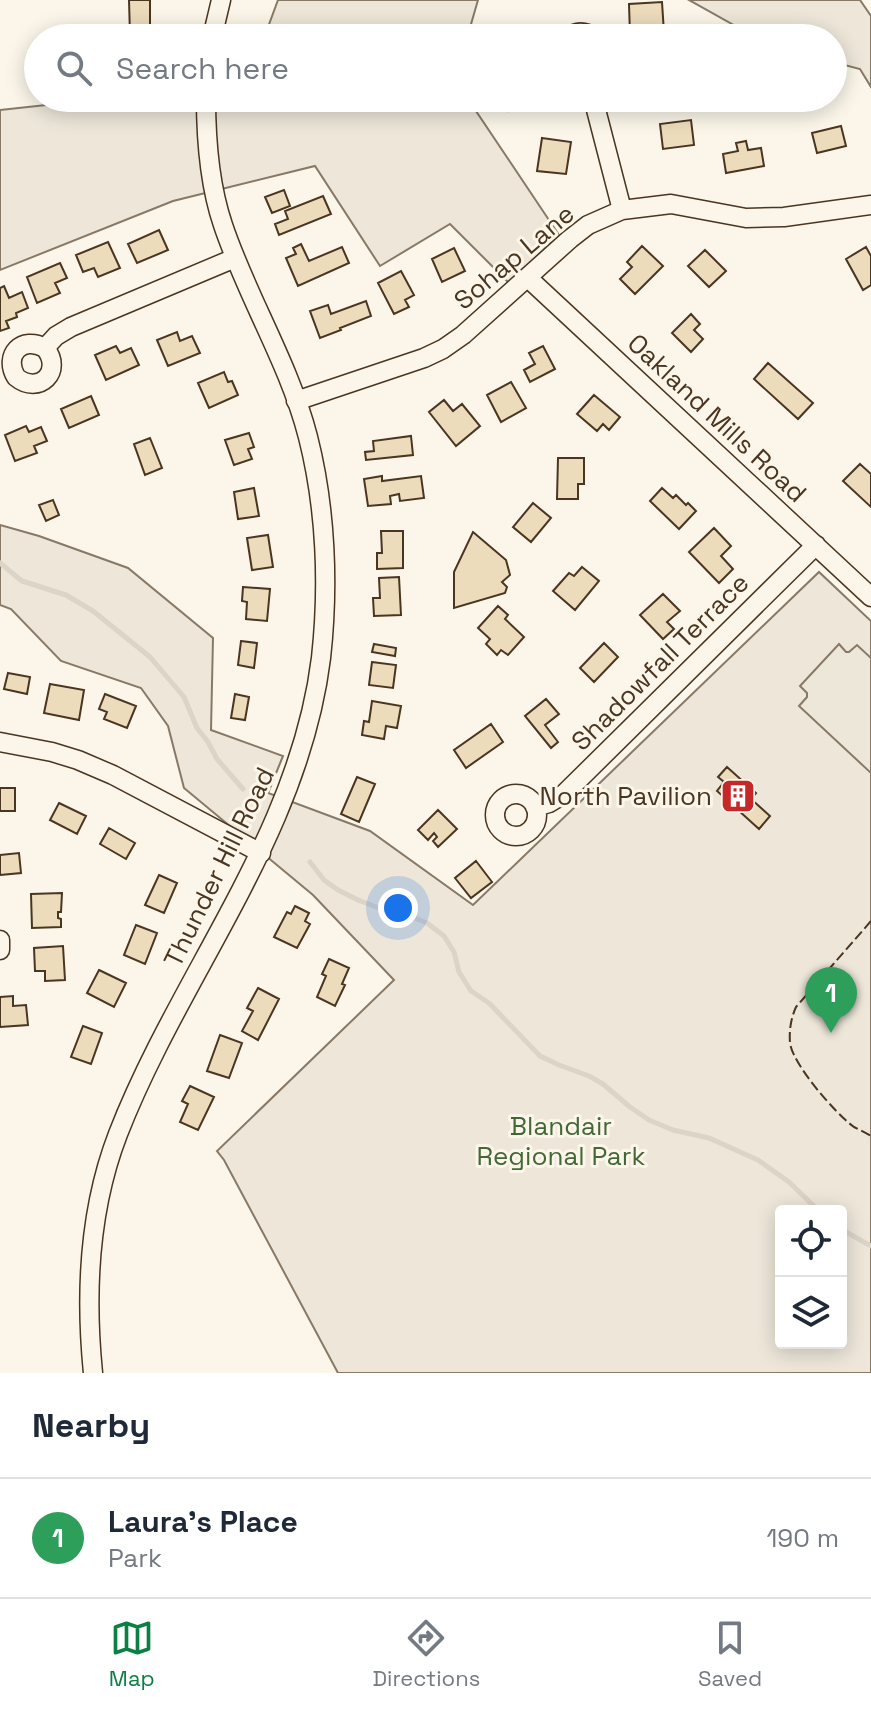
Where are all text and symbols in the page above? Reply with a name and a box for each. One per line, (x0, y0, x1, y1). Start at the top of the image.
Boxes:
search box (24, 24, 847, 112)
icon: search (52, 46, 96, 90)
text: Search here (116, 49, 289, 88)
street label: Sohap Lane (447, 197, 581, 317)
street label: Oakland Mills Road (620, 326, 814, 510)
street label: Shadowfall Terrace (564, 566, 756, 758)
street label: Thunder Hill Road (156, 762, 282, 972)
building icon: North Pavilion (719, 777, 757, 815)
place label: North Pavilion (540, 779, 712, 813)
your location (378, 888, 418, 928)
pin: 1 (805, 967, 857, 1033)
park label: Blandair Regional Park (477, 1109, 645, 1173)
map controls (775, 1205, 847, 1349)
button: locate (775, 1205, 847, 1277)
button: layers (775, 1277, 847, 1349)
text: Nearby (32, 1404, 150, 1447)
text: Laura's Place (108, 1502, 298, 1541)
text: 1 (52, 1521, 64, 1555)
text: 190 m (767, 1521, 839, 1555)
text: Park (108, 1541, 162, 1575)
tab: Map (109, 1616, 155, 1692)
tab: Directions (372, 1616, 480, 1692)
tab: Saved (698, 1616, 762, 1692)

